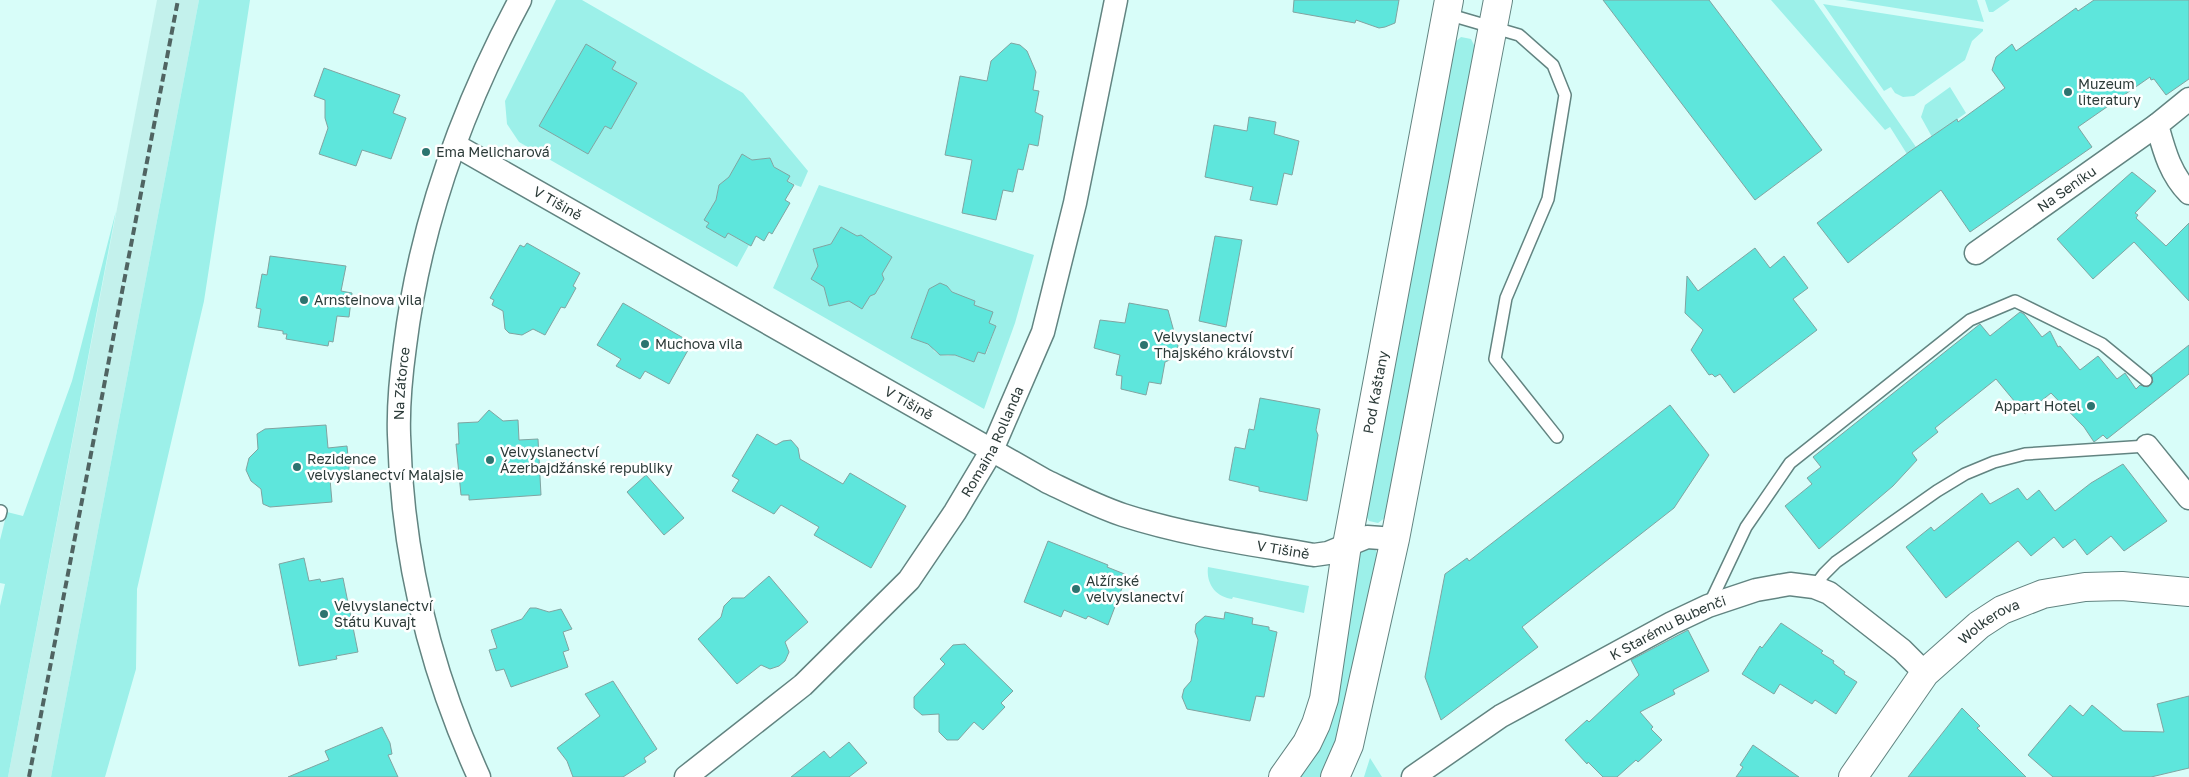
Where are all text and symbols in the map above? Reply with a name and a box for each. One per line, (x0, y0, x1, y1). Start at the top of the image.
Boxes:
place label: Muzeum literatury (2078, 75, 2141, 108)
marker: Muzeum literatury (2062, 86, 2074, 98)
place label: Ema Melicharová (436, 143, 550, 160)
marker: Ema Melicharová (420, 146, 432, 158)
street label: Na Seníku (2034, 162, 2099, 215)
street label: V Tišině (530, 182, 585, 223)
place label: Arnsteinova vila (314, 291, 422, 308)
marker: Arnsteinova vila (298, 294, 310, 306)
place label: Velvyslanectví Thajského království (1154, 328, 1294, 361)
place label: Muchova vila (655, 335, 743, 352)
marker: Muchova vila (639, 338, 651, 350)
marker: Velvyslanectví Thajského království (1138, 339, 1150, 351)
street label: Na Zátorce (390, 346, 413, 420)
street label: Pod Kaštany (1359, 349, 1391, 435)
street label: V Tišině (882, 382, 936, 423)
street label: Romaina Rollanda (957, 384, 1027, 500)
place label: Appart Hotel (1994, 397, 2081, 414)
marker: Appart Hotel (2085, 400, 2097, 412)
place label: Velvyslanectví Ázerbajdžánské republiky (500, 443, 673, 476)
place label: Rezidence velvyslanectví Malajsie (307, 450, 464, 483)
marker: Velvyslanectví Ázerbajdžánské republiky (484, 454, 496, 466)
marker: Rezidence velvyslanectví Malajsie (291, 461, 303, 473)
street label: V Tišině (1255, 537, 1311, 562)
place label: Alžírské velvyslanectví (1086, 572, 1185, 605)
marker: Alžírské velvyslanectví (1070, 583, 1082, 595)
street label: K Starému Bubenči (1606, 592, 1728, 663)
street label: Wolkerova (1954, 595, 2022, 648)
place label: Velvyslanectví Státu Kuvajt (334, 597, 434, 630)
marker: Velvyslanectví Státu Kuvajt (318, 608, 330, 620)

